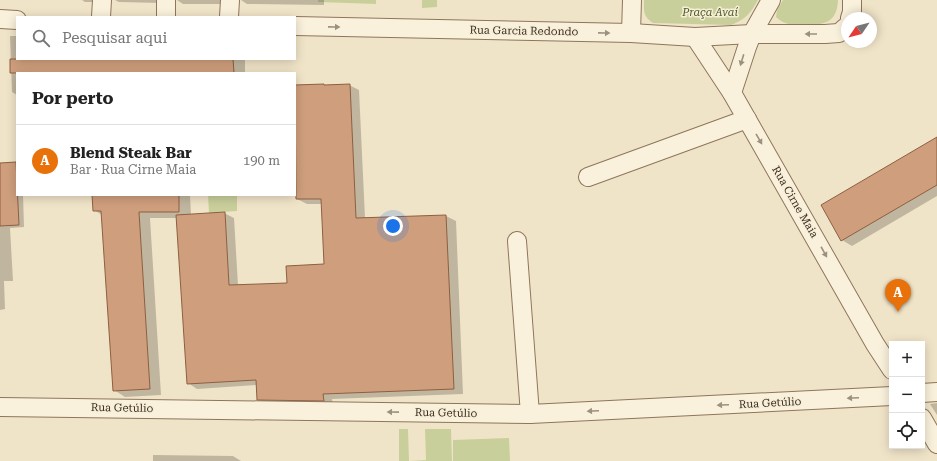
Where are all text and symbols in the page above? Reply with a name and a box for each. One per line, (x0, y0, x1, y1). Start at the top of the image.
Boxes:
park label: Praça Avaí (681, 6, 738, 19)
north arrow (841, 12, 877, 48)
search box (16, 16, 296, 60)
one-way arrow (328, 24, 341, 30)
street label: Rua Garcia Redondo (469, 24, 579, 38)
icon: search (30, 27, 52, 49)
text: Pesquisar aqui (62, 29, 167, 47)
one-way arrow (598, 29, 610, 36)
one-way arrow (804, 31, 817, 37)
one-way arrow (739, 55, 745, 67)
text: Por perto (32, 88, 113, 108)
one-way arrow (755, 133, 762, 145)
text: Blend Steak Bar (70, 144, 192, 162)
text: A (40, 153, 50, 168)
text: 190 m (243, 153, 280, 168)
text: Bar · Rua Cirne Maia (70, 162, 196, 177)
street label: Rua Cirne Maia (769, 164, 821, 240)
your location (383, 216, 403, 236)
one-way arrow (820, 246, 827, 258)
pin: A (885, 279, 911, 312)
map controls (889, 341, 925, 449)
button: + (889, 341, 925, 377)
button: − (889, 377, 925, 413)
street label: Rua Getúlio (738, 395, 802, 411)
one-way arrow (847, 395, 859, 402)
street label: Rua Getúlio (91, 401, 154, 415)
one-way arrow (716, 402, 729, 408)
street label: Rua Getúlio (415, 406, 478, 420)
one-way arrow (586, 408, 599, 414)
one-way arrow (386, 409, 399, 415)
button: locate (889, 413, 925, 449)

